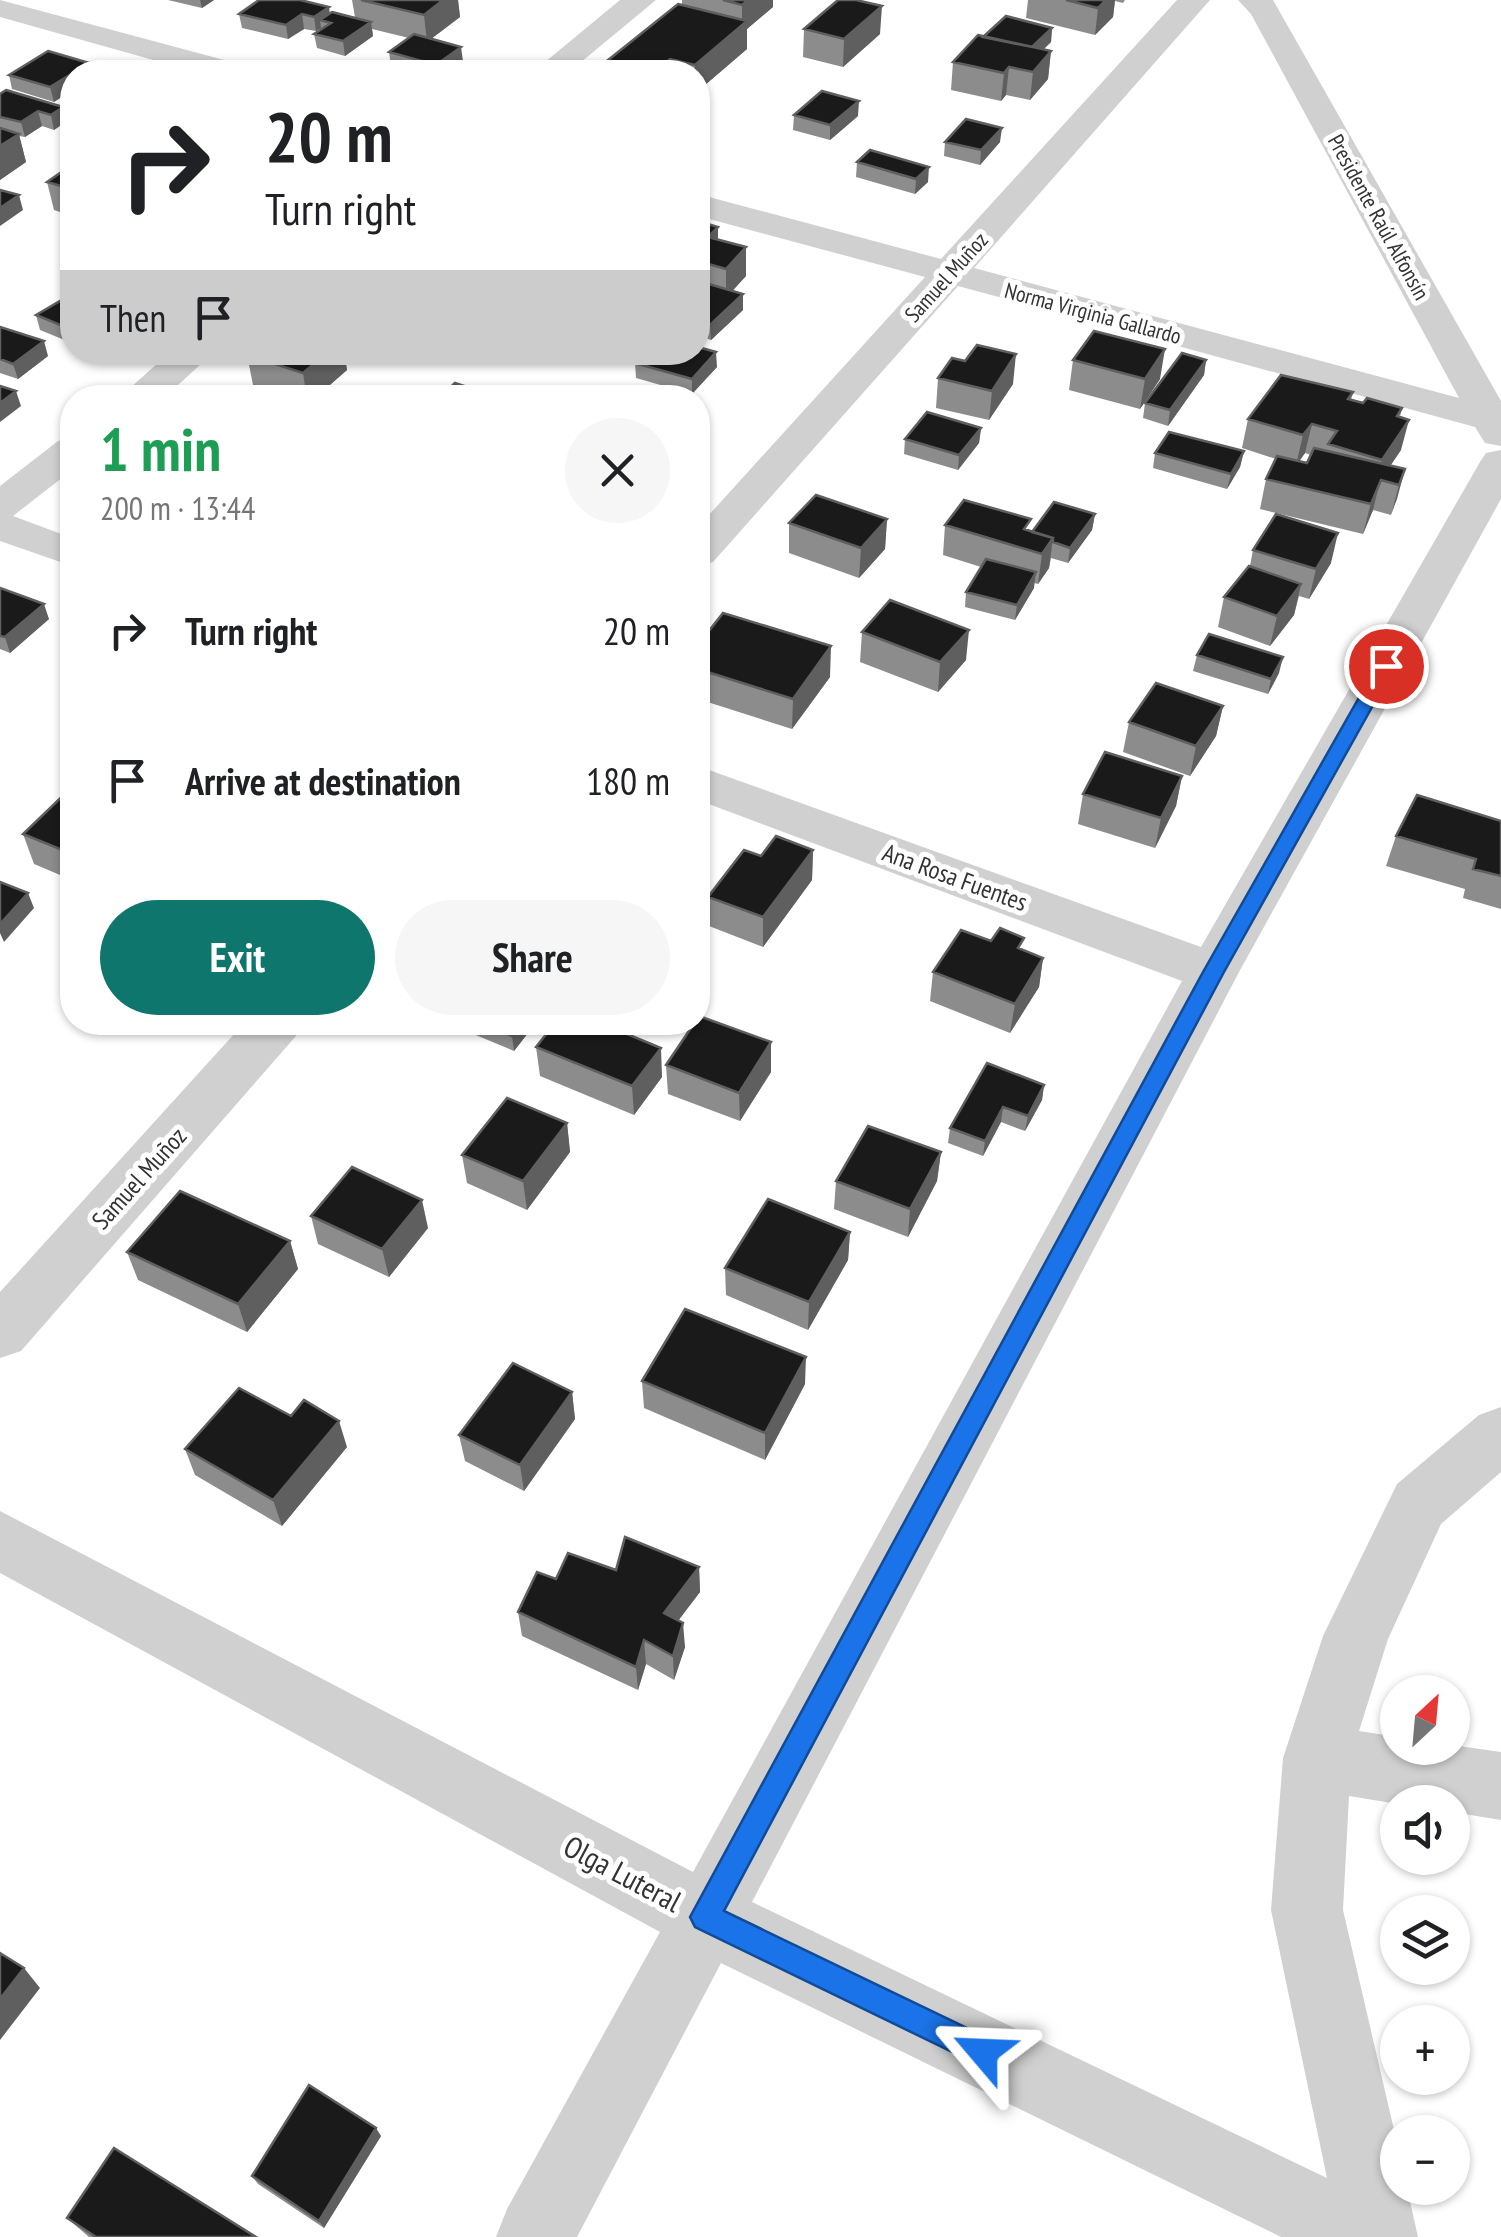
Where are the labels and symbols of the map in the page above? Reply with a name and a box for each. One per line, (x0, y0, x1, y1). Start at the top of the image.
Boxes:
street label: Presidente Raúl Alfonsín (1322, 129, 1436, 305)
street label: Samuel Muñoz (898, 226, 994, 328)
street label: Norma Virginia Gallardo (1002, 276, 1184, 350)
pin (1344, 624, 1429, 709)
street label: Ana Rosa Fuentes (878, 836, 1032, 918)
street label: Samuel Muñoz (85, 1120, 193, 1236)
north arrow (1380, 1675, 1470, 1765)
street label: Olga Luteral (558, 1826, 688, 1920)
position arrow (931, 2000, 1035, 2104)

